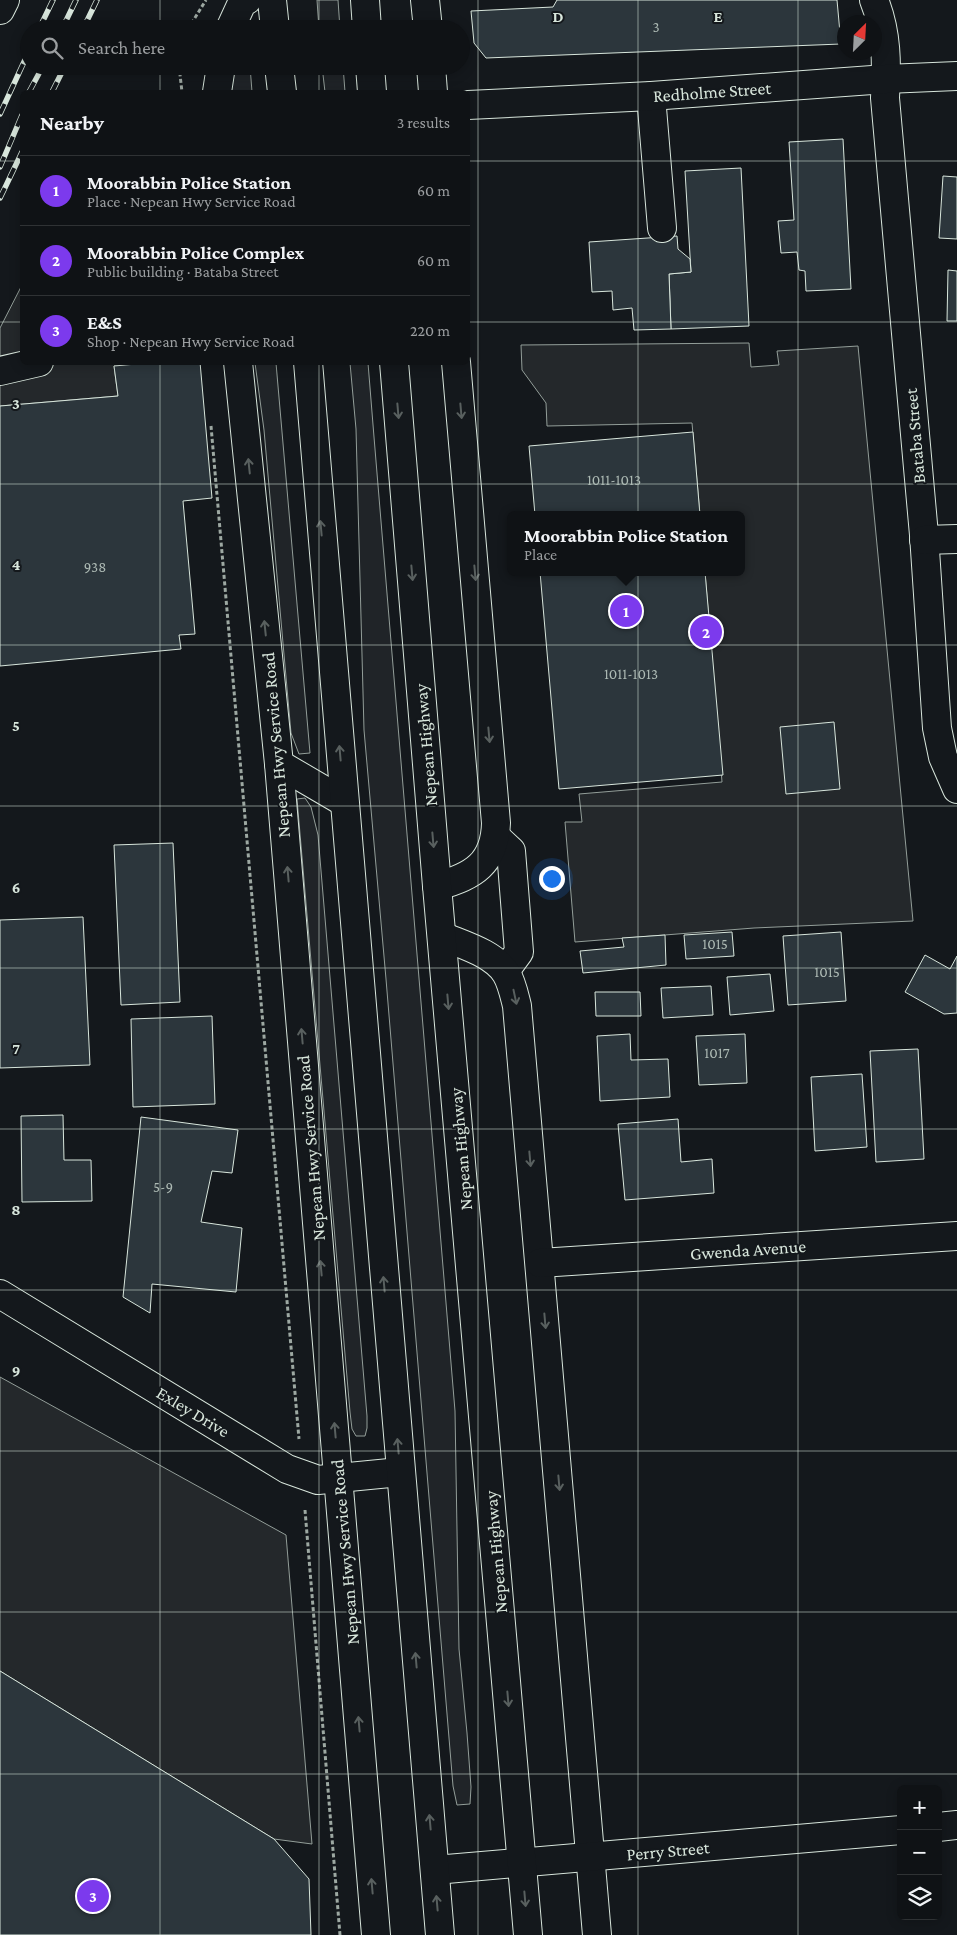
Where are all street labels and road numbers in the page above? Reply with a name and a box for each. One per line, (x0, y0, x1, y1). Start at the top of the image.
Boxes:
street label: Redholme Street (652, 78, 773, 106)
street label: Bataba Street (901, 387, 929, 484)
street label: Nepean Hwy Service Road (258, 651, 294, 839)
street label: Nepean Highway (411, 682, 441, 807)
street label: Nepean Hwy Service Road (293, 1054, 329, 1242)
street label: Nepean Highway (446, 1086, 476, 1211)
street label: Gwenda Avenue (689, 1236, 807, 1264)
street label: Exley Drive (153, 1382, 233, 1442)
street label: Nepean Hwy Service Road (327, 1458, 363, 1646)
street label: Nepean Highway (481, 1489, 511, 1614)
street label: Perry Street (626, 1837, 711, 1865)

